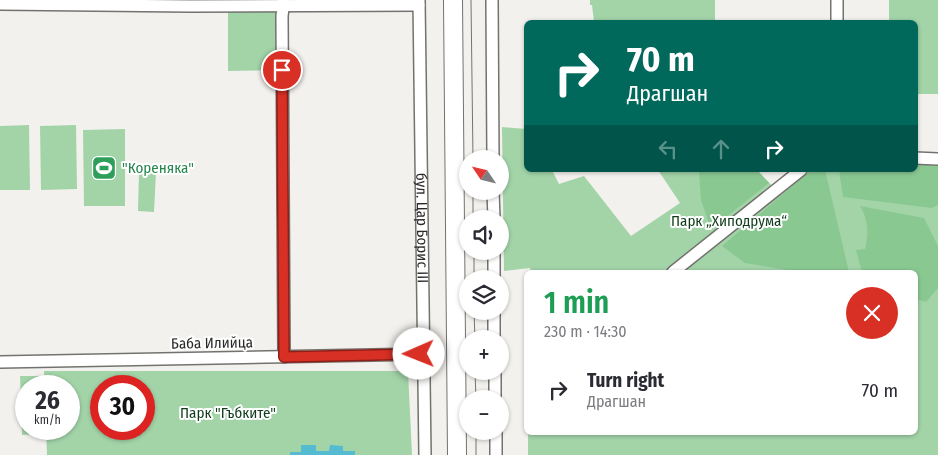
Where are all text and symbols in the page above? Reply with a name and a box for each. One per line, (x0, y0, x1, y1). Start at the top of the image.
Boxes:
text: 70 m (627, 38, 695, 80)
icon: right (544, 40, 609, 105)
pin (261, 49, 303, 91)
icon: arrive (268, 56, 296, 84)
text: Драгшан (627, 80, 708, 107)
icon: left (654, 135, 682, 163)
icon: ahead (707, 135, 735, 163)
icon: right (760, 135, 788, 163)
north arrow (459, 150, 509, 200)
map controls (459, 150, 509, 440)
sports icon: "Кореняка" (91, 155, 117, 181)
place label: "Кореняка" (122, 159, 194, 177)
street label: бул. Цар Борис III (412, 173, 432, 283)
button: sound (459, 210, 509, 260)
park label: Парк „Хиподрума“ (671, 212, 787, 230)
button: layers (459, 270, 509, 320)
text: 1 min (544, 285, 609, 321)
button: close (846, 287, 898, 339)
text: 230 m · 14:30 (544, 322, 627, 341)
position arrow (392, 327, 444, 379)
button: + (459, 330, 509, 380)
street label: Баба Илийца (171, 333, 253, 353)
text: Turn right (587, 369, 664, 392)
speed limit sign: 30 (90, 375, 155, 440)
icon: right (544, 376, 572, 404)
text: 70 m (862, 379, 898, 402)
text: 26 (35, 386, 60, 416)
button: − (459, 390, 509, 440)
text: Драгшан (587, 392, 646, 411)
park label: Парк "Гъбките" (180, 404, 276, 422)
text: km/h (34, 413, 61, 427)

